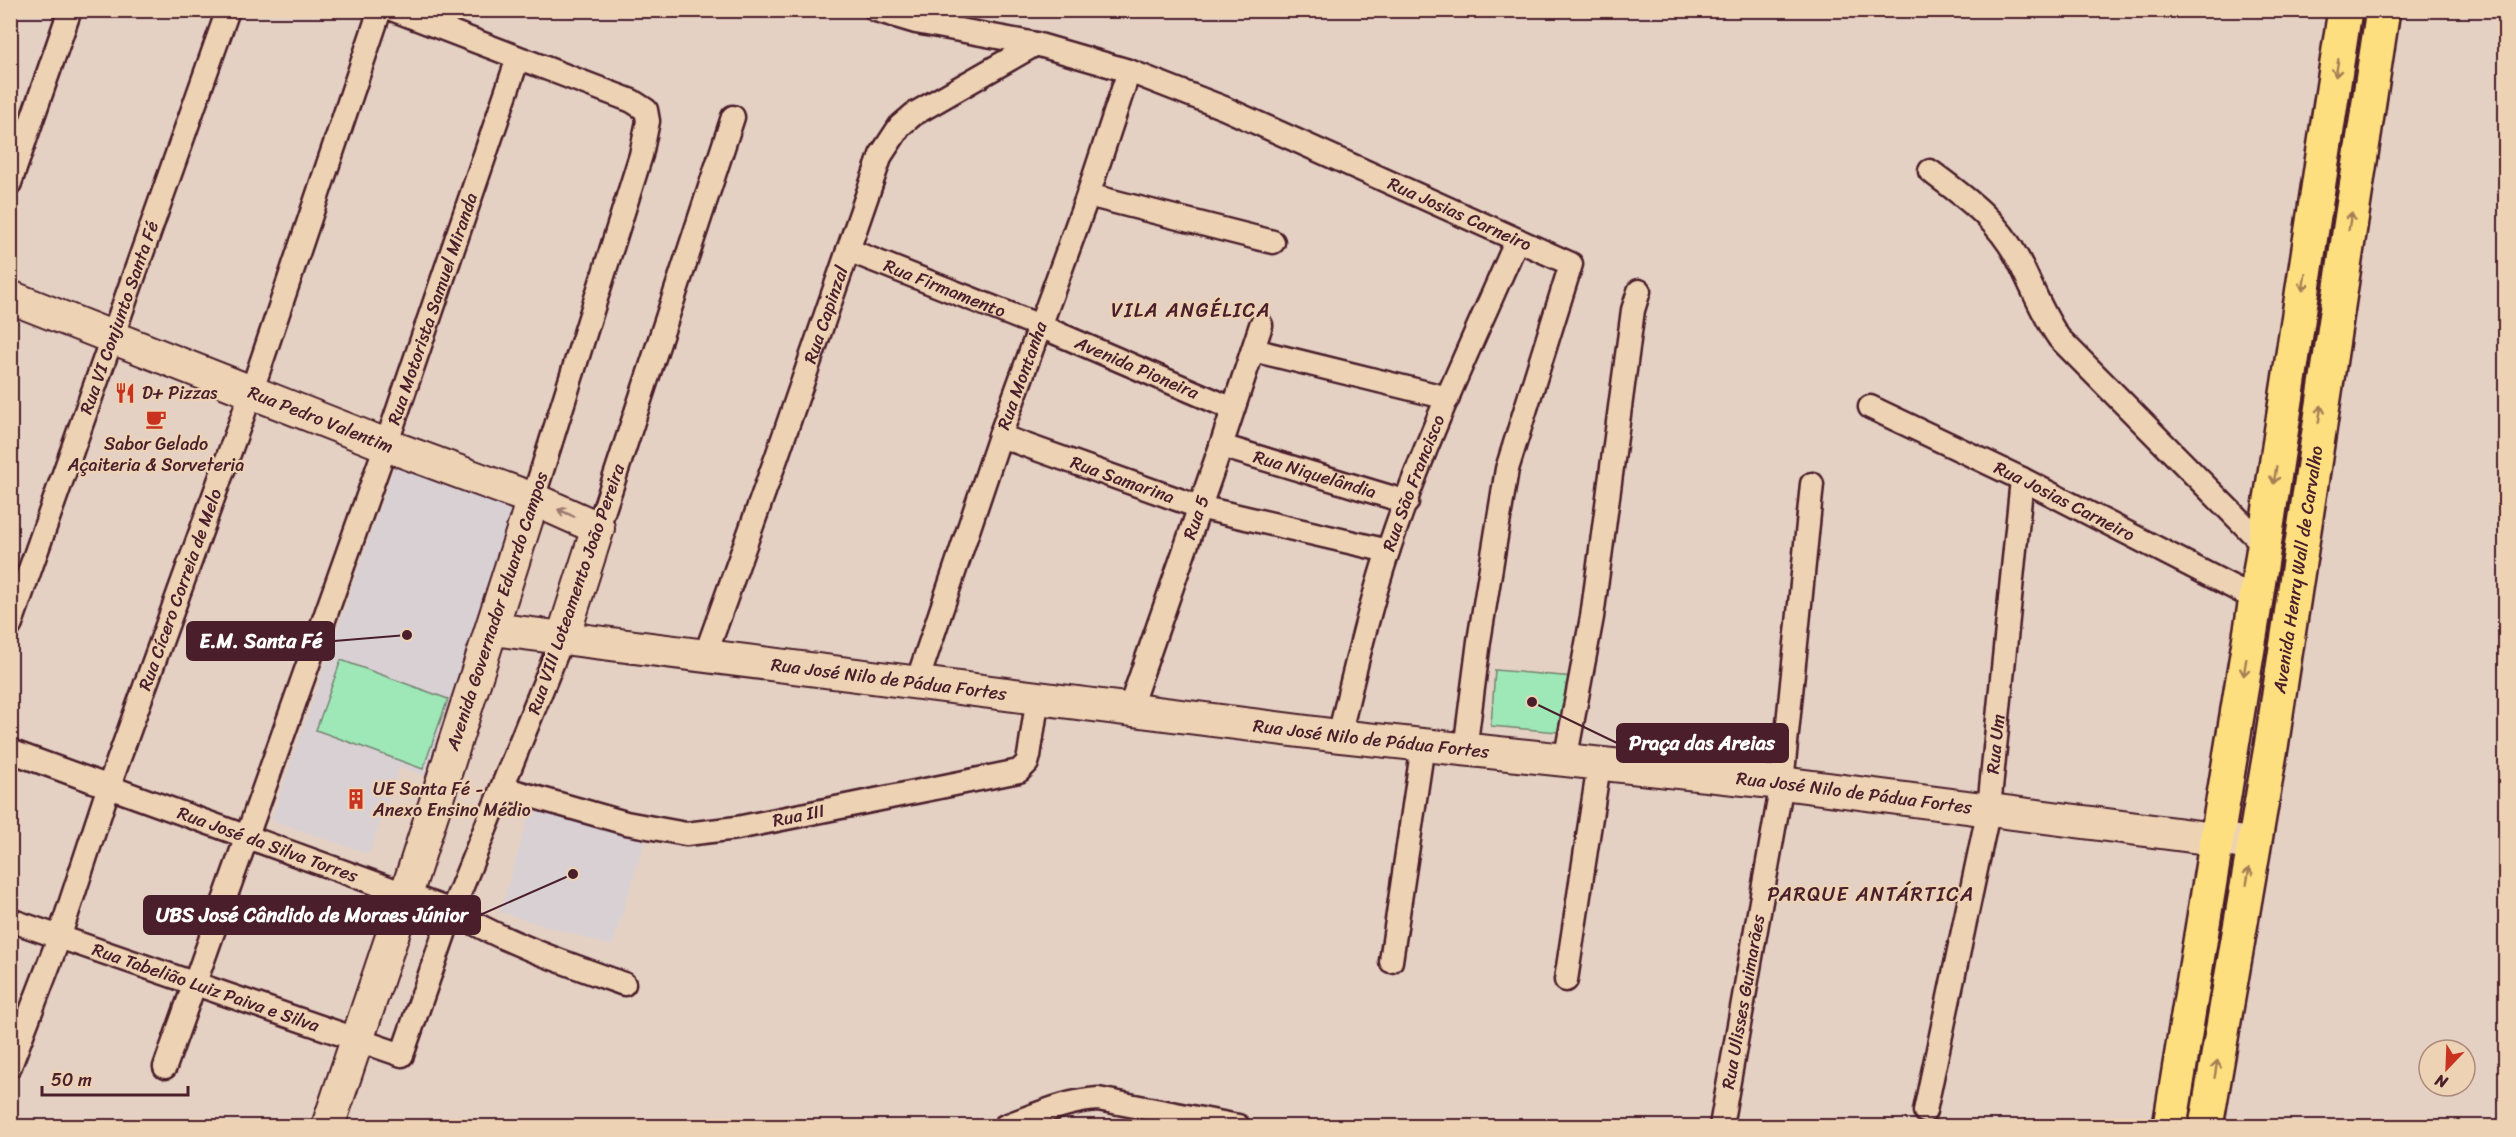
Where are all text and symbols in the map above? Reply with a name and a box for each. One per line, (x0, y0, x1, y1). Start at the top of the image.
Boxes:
one-way arrow (2331, 58, 2342, 78)
street label: Rua Josias Carneiro (1383, 168, 1537, 260)
street label: Rua Motorista Samuel Miranda (378, 188, 487, 429)
one-way arrow (2345, 212, 2356, 232)
street label: Rua VI Conjunto Santa Fé (70, 217, 168, 419)
street label: Rua Firmamento (879, 250, 1011, 327)
street label: Rua Capinzal (794, 261, 858, 368)
one-way arrow (2298, 271, 2309, 291)
district label: VILA ANGÉLICA (1111, 293, 1271, 328)
street label: Rua Montanha (988, 316, 1057, 434)
street label: Avenida Pioneira (1069, 326, 1205, 409)
street label: Rua Pedro Valentim (243, 376, 398, 463)
place label: D+ Pizzas (142, 377, 218, 409)
restaurant icon: D+ Pizzas (113, 381, 137, 405)
one-way arrow (2315, 405, 2326, 425)
cafe icon: Sabor Gelado Açaiteria & Sorveteria (144, 407, 168, 431)
street label: Rua São Francisco (1373, 410, 1454, 556)
place label: Sabor Gelado Açaiteria & Sorveteria (67, 428, 244, 481)
street label: Rua Niquelândia (1249, 441, 1380, 508)
street label: Avenida Henry Wall de Carvalho (2263, 444, 2333, 697)
street label: Rua Samarina (1066, 446, 1179, 513)
street label: Rua Josias Carneiro (1988, 452, 2141, 550)
street label: Rua VIII Loteamento João Pereira (518, 458, 634, 719)
one-way arrow (2269, 464, 2280, 484)
street label: Avenida Governador Eduardo Campos (436, 467, 558, 756)
street label: Rua Cícero Correia de Melo (129, 484, 231, 695)
street label: Rua 5 (1174, 491, 1219, 544)
one-way arrow (557, 507, 575, 519)
callout: E.M. Santa Fé (187, 622, 334, 660)
text: E.M. Santa Fé (199, 624, 323, 659)
street label: Rua José Nilo de Pádua Fortes (769, 648, 1009, 710)
one-way arrow (2239, 657, 2250, 677)
street label: Rua José Nilo de Pádua Fortes (1251, 709, 1491, 768)
street label: Rua Um (1977, 712, 2014, 775)
callout: Praça das Areias (1617, 724, 1788, 762)
text: Praça das Areias (1629, 726, 1776, 761)
street label: Rua José Nilo de Pádua Fortes (1735, 762, 1975, 824)
place label: UE Santa Fé - Anexo Ensino Médio (372, 773, 531, 826)
building icon: UE Santa Fé - Anexo Ensino Médio (344, 787, 368, 811)
street label: Rua III (770, 795, 828, 836)
street label: Rua José da Silva Torres (173, 797, 363, 892)
one-way arrow (2242, 867, 2253, 887)
district label: PARQUE ANTÁRTICA (1767, 877, 1975, 912)
callout: UBS José Cândido de Moraes Júnior (144, 896, 480, 934)
text: UBS José Cândido de Moraes Júnior (156, 898, 470, 933)
street label: Rua Ulisses Guimarães (1712, 911, 1774, 1092)
street label: Rua Tabelião Luiz Paiva e Silva (88, 933, 325, 1042)
north arrow (2417, 1038, 2477, 1098)
scale bar (42, 1059, 188, 1097)
one-way arrow (2211, 1059, 2222, 1079)
text: 50 m (51, 1064, 92, 1096)
text: N (2430, 1065, 2453, 1097)

